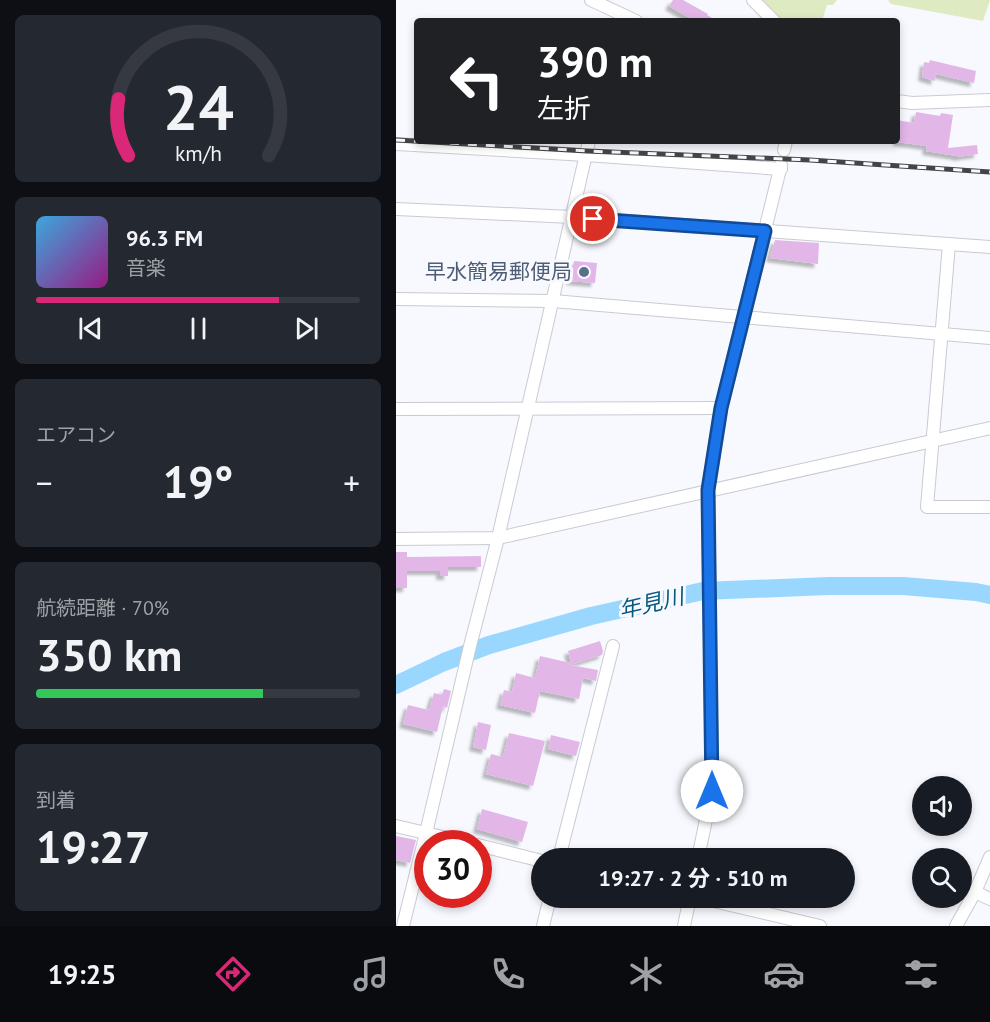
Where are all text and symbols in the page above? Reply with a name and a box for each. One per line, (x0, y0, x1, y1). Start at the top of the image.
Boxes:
text: 390 m (537, 34, 653, 89)
icon: left (438, 42, 516, 120)
text: 24 (163, 66, 233, 147)
text: 左折 (537, 91, 591, 125)
text: km/h (174, 139, 221, 167)
pin (567, 193, 618, 244)
icon: arrive (576, 202, 609, 235)
text: 96.3 FM (126, 224, 203, 252)
text: 音楽 (126, 255, 166, 281)
place label: 早水簡易郵便局 (425, 258, 572, 285)
marker: 早水簡易郵便局 (577, 265, 591, 279)
icon: previous (74, 312, 107, 345)
icon: pause (182, 312, 215, 345)
icon: next (290, 312, 323, 345)
text: エアコン (36, 422, 116, 448)
text: 19° (163, 452, 233, 510)
text: − (36, 461, 53, 504)
text: + (343, 461, 360, 504)
water label: 年見川 (616, 581, 688, 624)
text: 航続距離 · 70% (36, 595, 169, 621)
text: 350 km (36, 625, 182, 683)
position arrow (680, 759, 744, 823)
map controls (912, 776, 972, 908)
button: sound (912, 776, 972, 836)
text: 到着 (36, 787, 76, 813)
text: 19:27 (36, 817, 150, 875)
speed limit sign: 30 (414, 830, 492, 908)
button: search (912, 848, 972, 908)
text: 19:27 · 2 分 · 510 m (599, 864, 787, 892)
icon: directions (212, 953, 254, 995)
icon: music (350, 953, 392, 995)
icon: phone (487, 953, 529, 995)
icon: climate (625, 953, 667, 995)
icon: car (763, 953, 805, 995)
icon: filters (900, 953, 942, 995)
text: 19:25 (48, 957, 116, 991)

